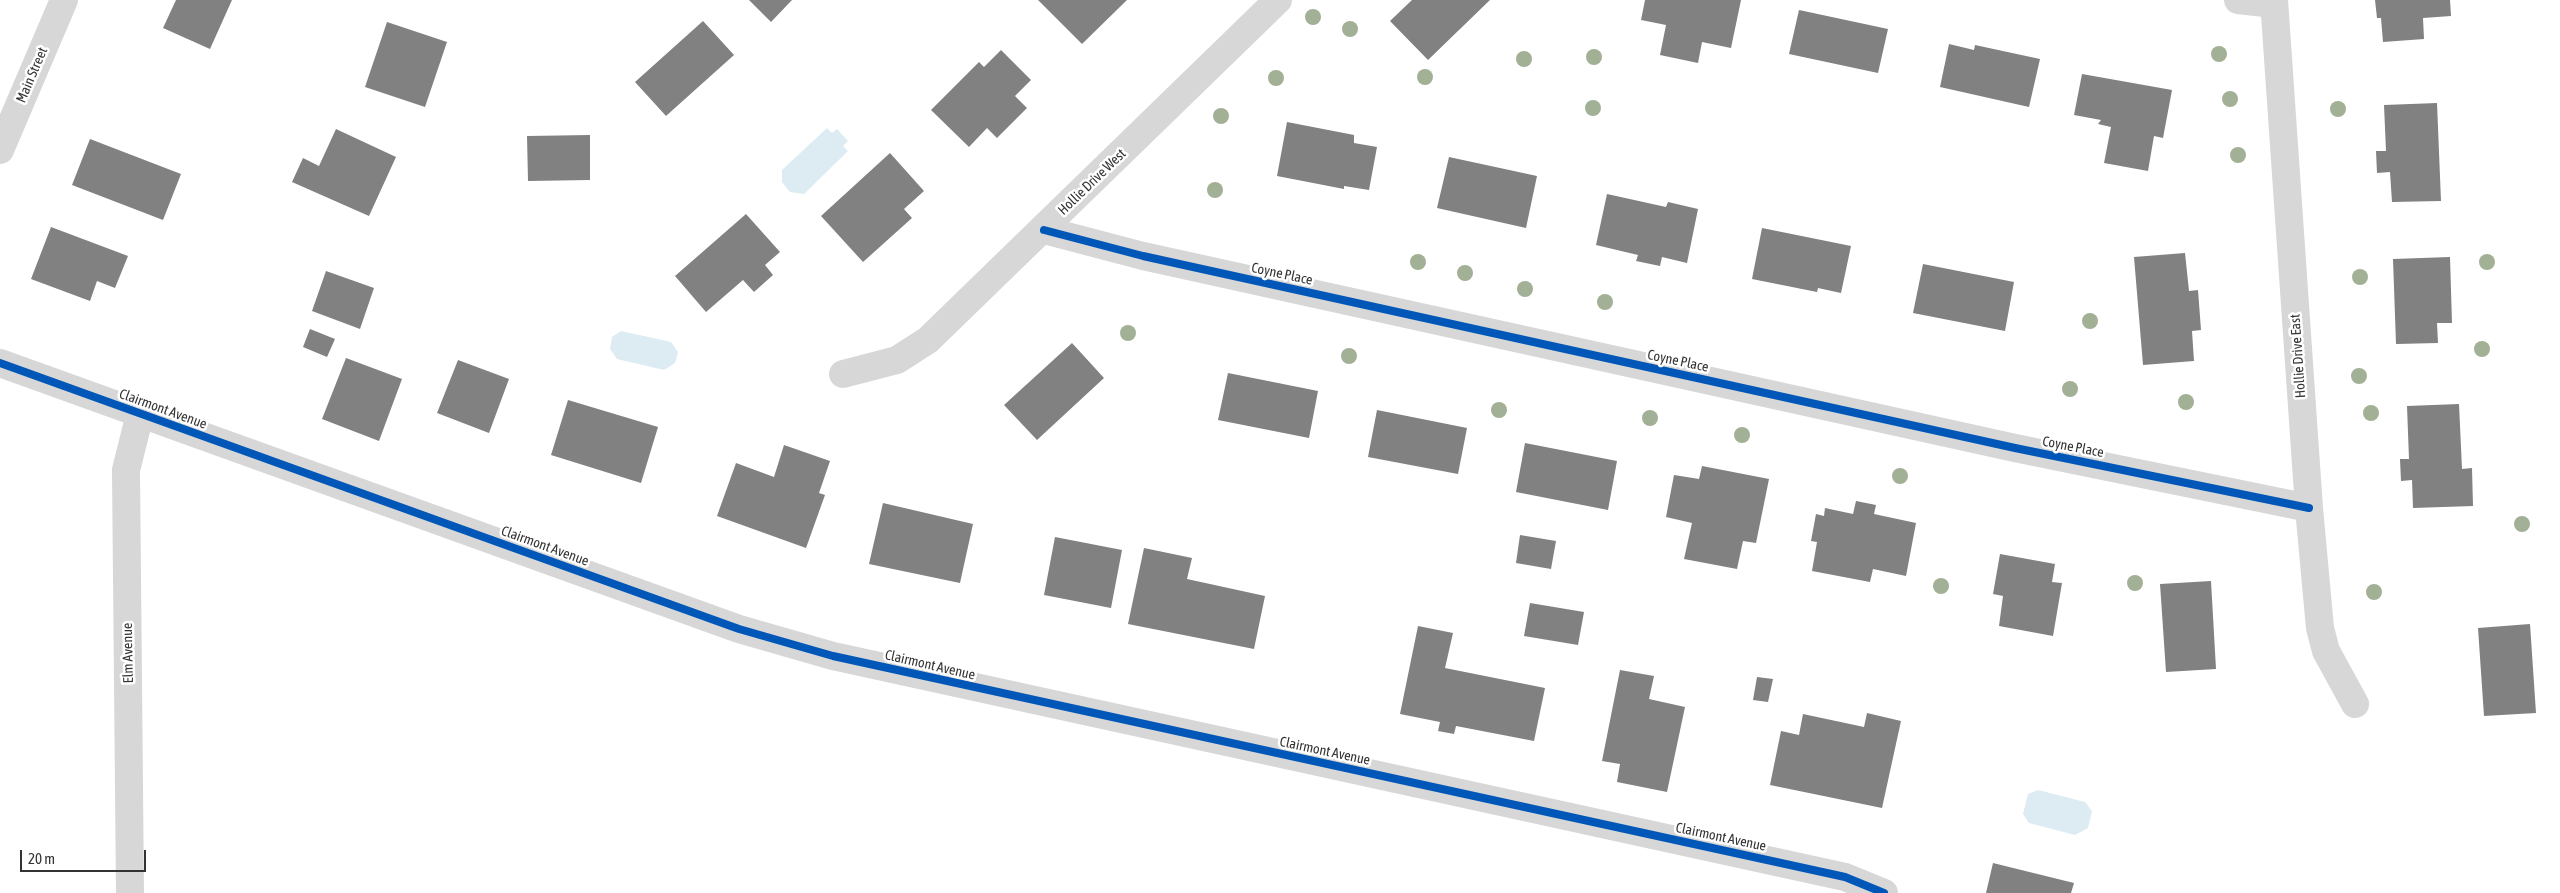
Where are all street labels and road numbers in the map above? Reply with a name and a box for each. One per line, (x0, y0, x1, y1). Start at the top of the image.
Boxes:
street label: Main Street (13, 45, 51, 105)
street label: Hollie Drive West (1055, 145, 1129, 219)
street label: Coyne Place (1250, 259, 1314, 289)
street label: Hollie Drive East (2287, 313, 2309, 399)
street label: Coyne Place (1646, 346, 1710, 376)
street label: Clairmont Avenue (117, 385, 209, 433)
street label: Coyne Place (2041, 433, 2105, 461)
street label: Clairmont Avenue (499, 522, 591, 570)
street label: Elm Avenue (119, 623, 137, 683)
street label: Clairmont Avenue (883, 646, 977, 684)
street label: Clairmont Avenue (1278, 733, 1372, 769)
street label: Clairmont Avenue (1674, 819, 1768, 855)

